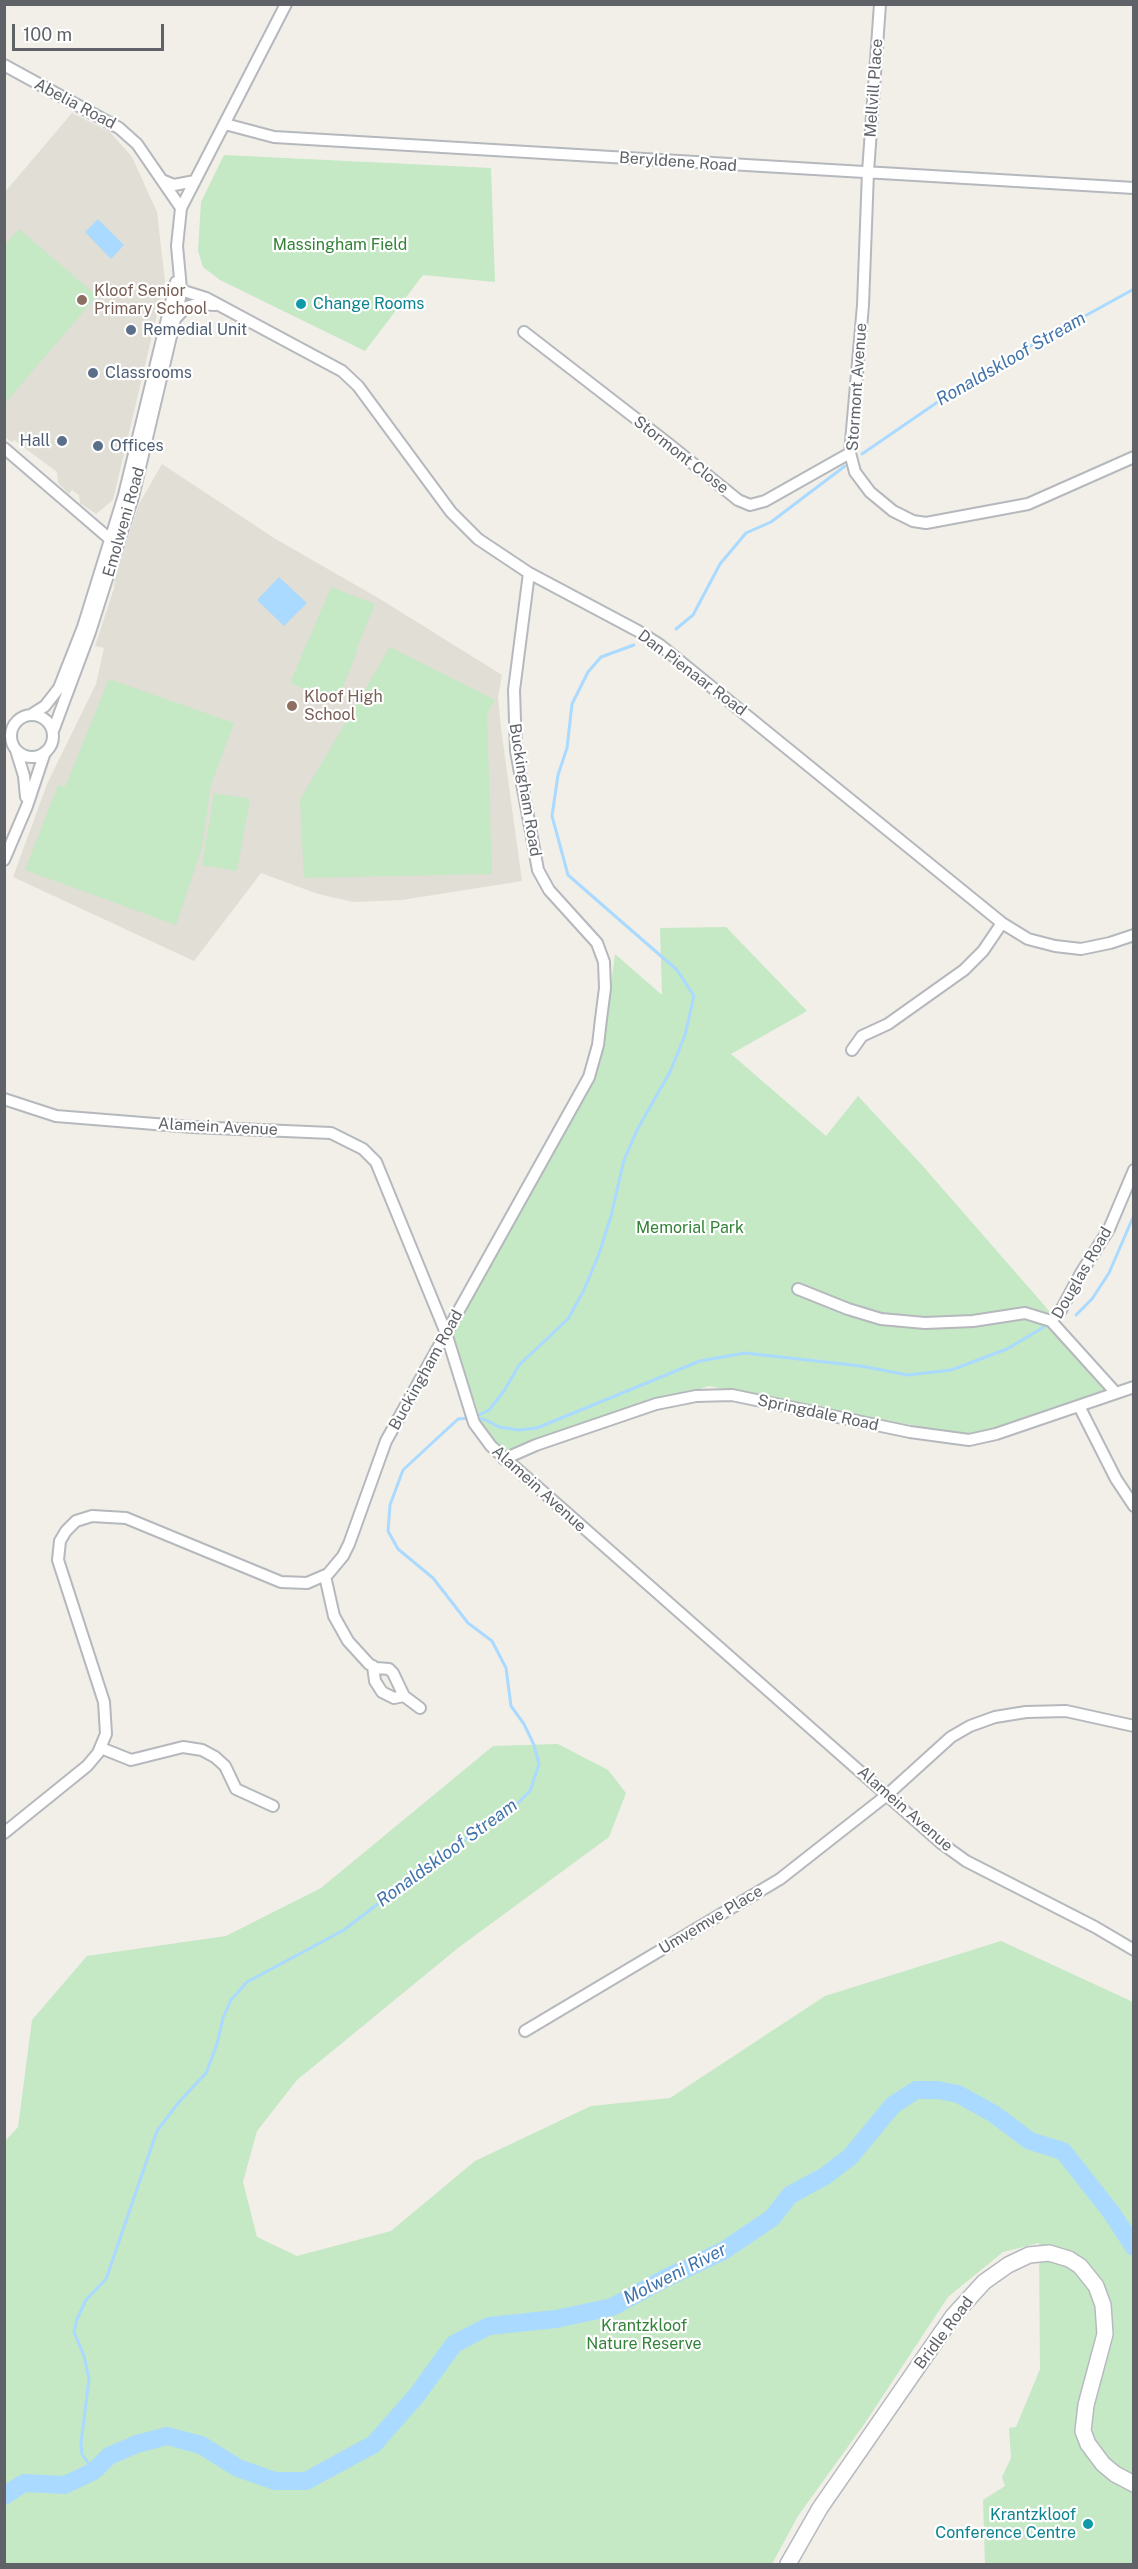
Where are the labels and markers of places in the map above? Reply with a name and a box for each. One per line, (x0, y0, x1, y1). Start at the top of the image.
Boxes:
place label: Kloof Senior Primary School (94, 281, 208, 319)
marker: Kloof Senior Primary School (75, 293, 89, 307)
place label: Change Rooms (313, 294, 424, 314)
marker: Change Rooms (294, 297, 308, 311)
place label: Remedial Unit (143, 320, 247, 340)
marker: Remedial Unit (124, 323, 138, 337)
place label: Classrooms (105, 363, 192, 383)
marker: Classrooms (86, 366, 100, 380)
place label: Hall (19, 431, 50, 451)
marker: Hall (55, 434, 69, 448)
place label: Offices (110, 436, 164, 456)
marker: Offices (91, 439, 105, 453)
place label: Kloof High School (304, 687, 383, 725)
marker: Kloof High School (285, 699, 299, 713)
place label: Krantzkloof Conference Centre (935, 2505, 1076, 2543)
marker: Krantzkloof Conference Centre (1081, 2517, 1095, 2531)

